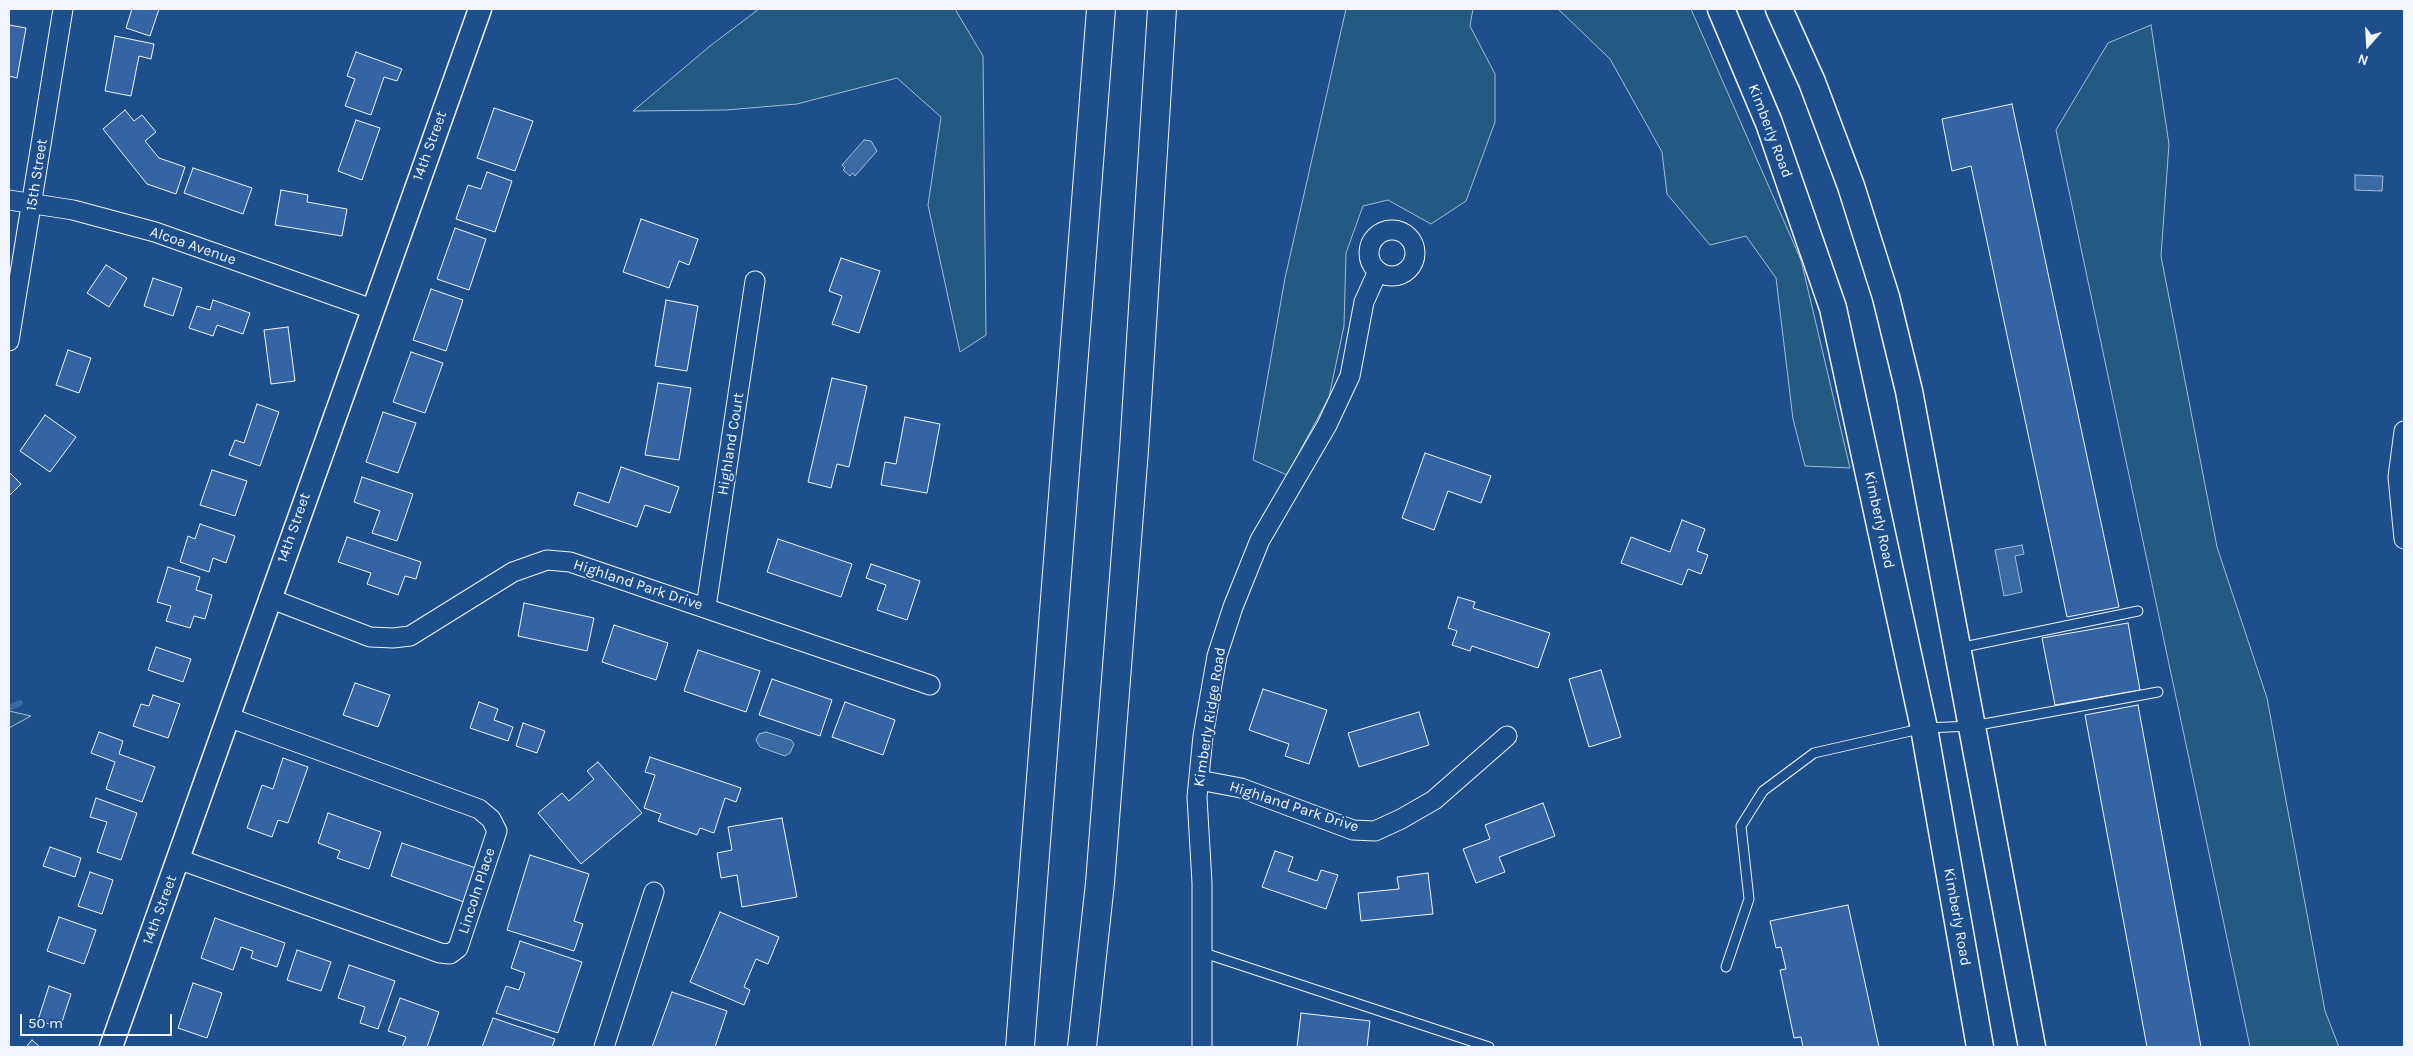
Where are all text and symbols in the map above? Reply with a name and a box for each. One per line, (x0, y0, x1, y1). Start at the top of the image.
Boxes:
north arrow (2343, 20, 2393, 70)
text: N (2355, 50, 2370, 69)
street label: Kimberly Road (1744, 82, 1796, 180)
street label: 14th Street (409, 109, 451, 183)
street label: 15th Street (22, 138, 52, 212)
street label: Alcoa Avenue (148, 223, 238, 269)
street label: Highland Court (714, 391, 748, 497)
street label: Kimberly Road (1860, 470, 1898, 570)
street label: 14th Street (274, 491, 314, 565)
street label: Highland Park Drive (571, 556, 705, 614)
street label: Kimberly Ridge Road (1190, 646, 1230, 788)
street label: Highland Park Drive (1227, 778, 1361, 836)
street label: Lincoln Place (455, 846, 499, 936)
street label: Kimberly Road (1940, 867, 1974, 967)
street label: 14th Street (139, 873, 181, 947)
scale bar (22, 1004, 175, 1036)
text: 50 m (28, 1014, 63, 1032)

